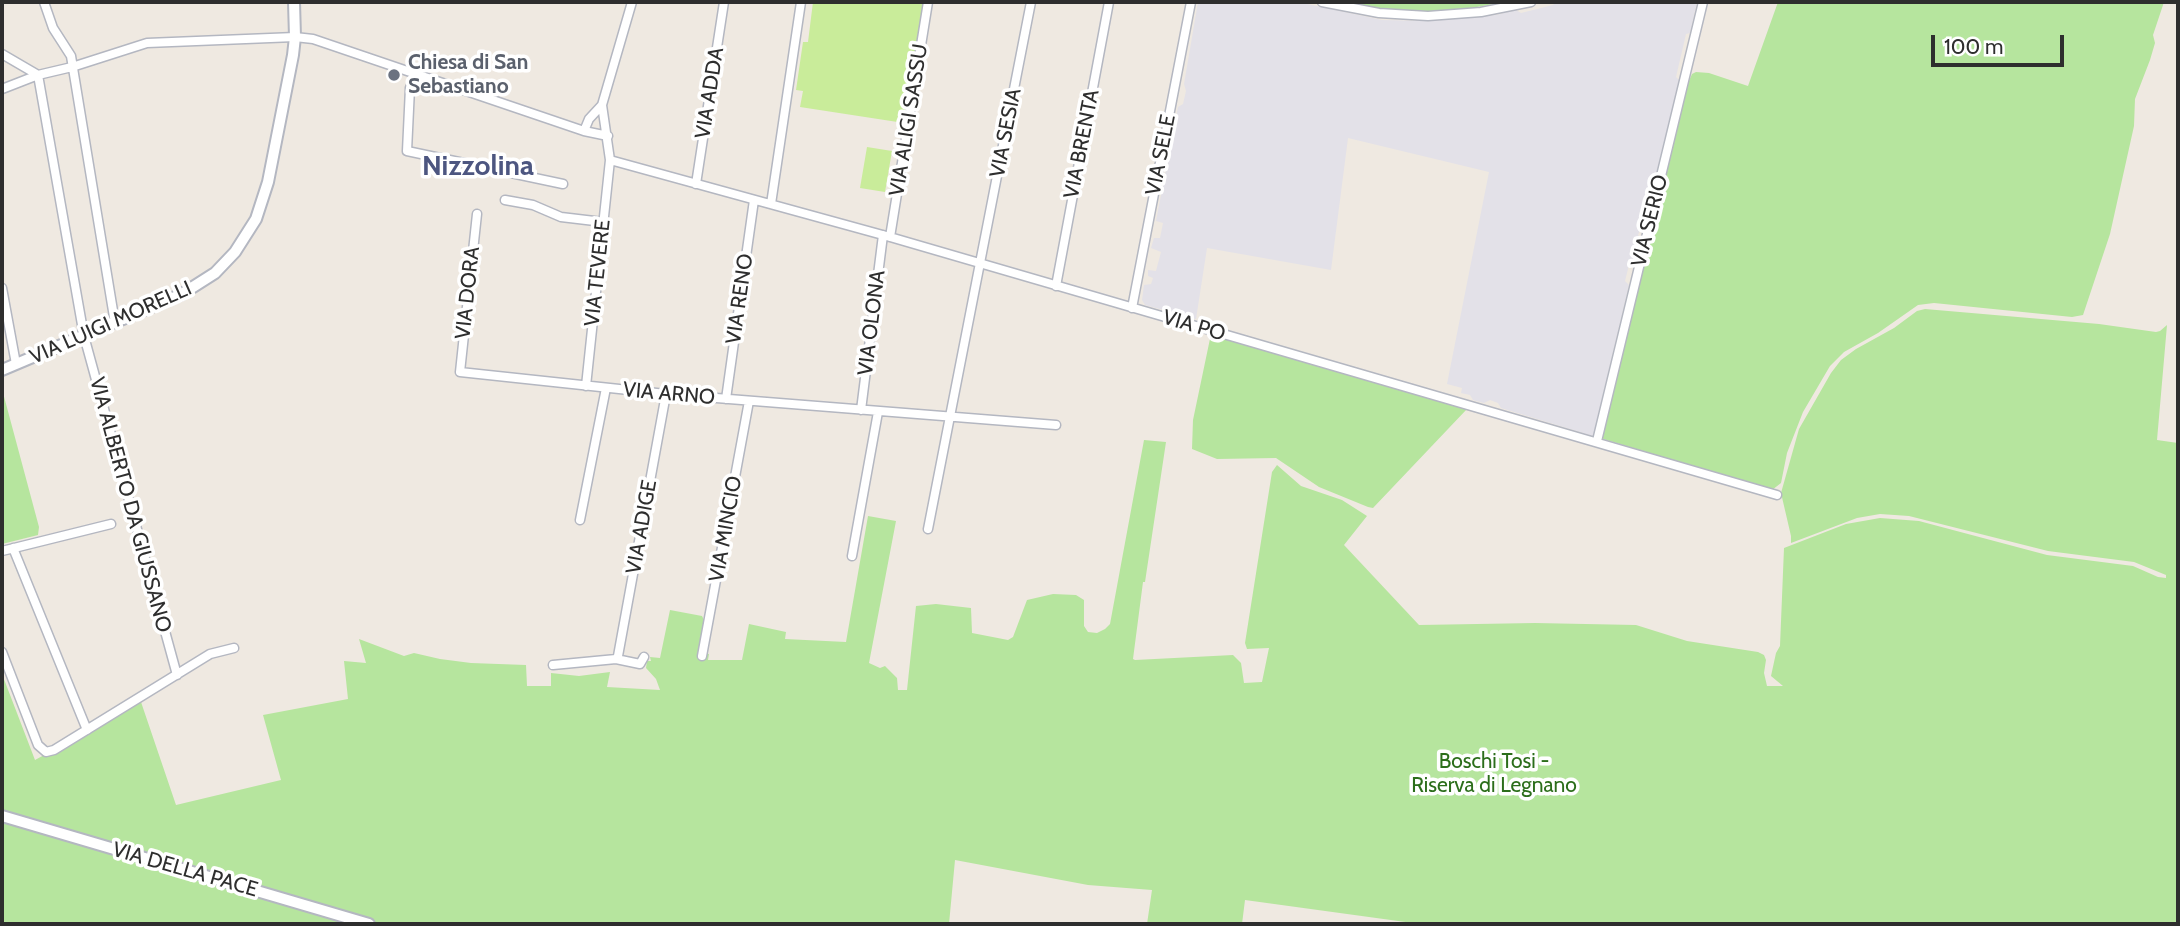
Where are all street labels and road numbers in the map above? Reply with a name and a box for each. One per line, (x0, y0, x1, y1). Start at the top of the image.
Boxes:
street label: VIA ALIGI SASSU (885, 42, 933, 198)
street label: VIA ADDA (690, 46, 730, 140)
street label: VIA SESIA (985, 86, 1027, 180)
street label: VIA BRENTA (1059, 87, 1105, 201)
street label: VIA SELE (1141, 112, 1181, 198)
street label: VIA SERIO (1626, 172, 1674, 270)
street label: VIA TEVERE (580, 218, 616, 328)
street label: VIA DORA (451, 246, 485, 340)
street label: VIA RENO (721, 252, 759, 346)
street label: VIA OLONA (853, 269, 891, 377)
street label: VIA LUIGI MORELLI (26, 276, 196, 370)
street label: VIA PO (1160, 305, 1228, 347)
street label: VIA ALBERTO DA GIUSSANO (84, 375, 176, 635)
street label: VIA ARNO (622, 377, 716, 411)
street label: VIA MINCIO (704, 474, 748, 584)
street label: VIA ADIGE (621, 478, 663, 576)
street label: VIA DELLA PACE (109, 837, 261, 903)

